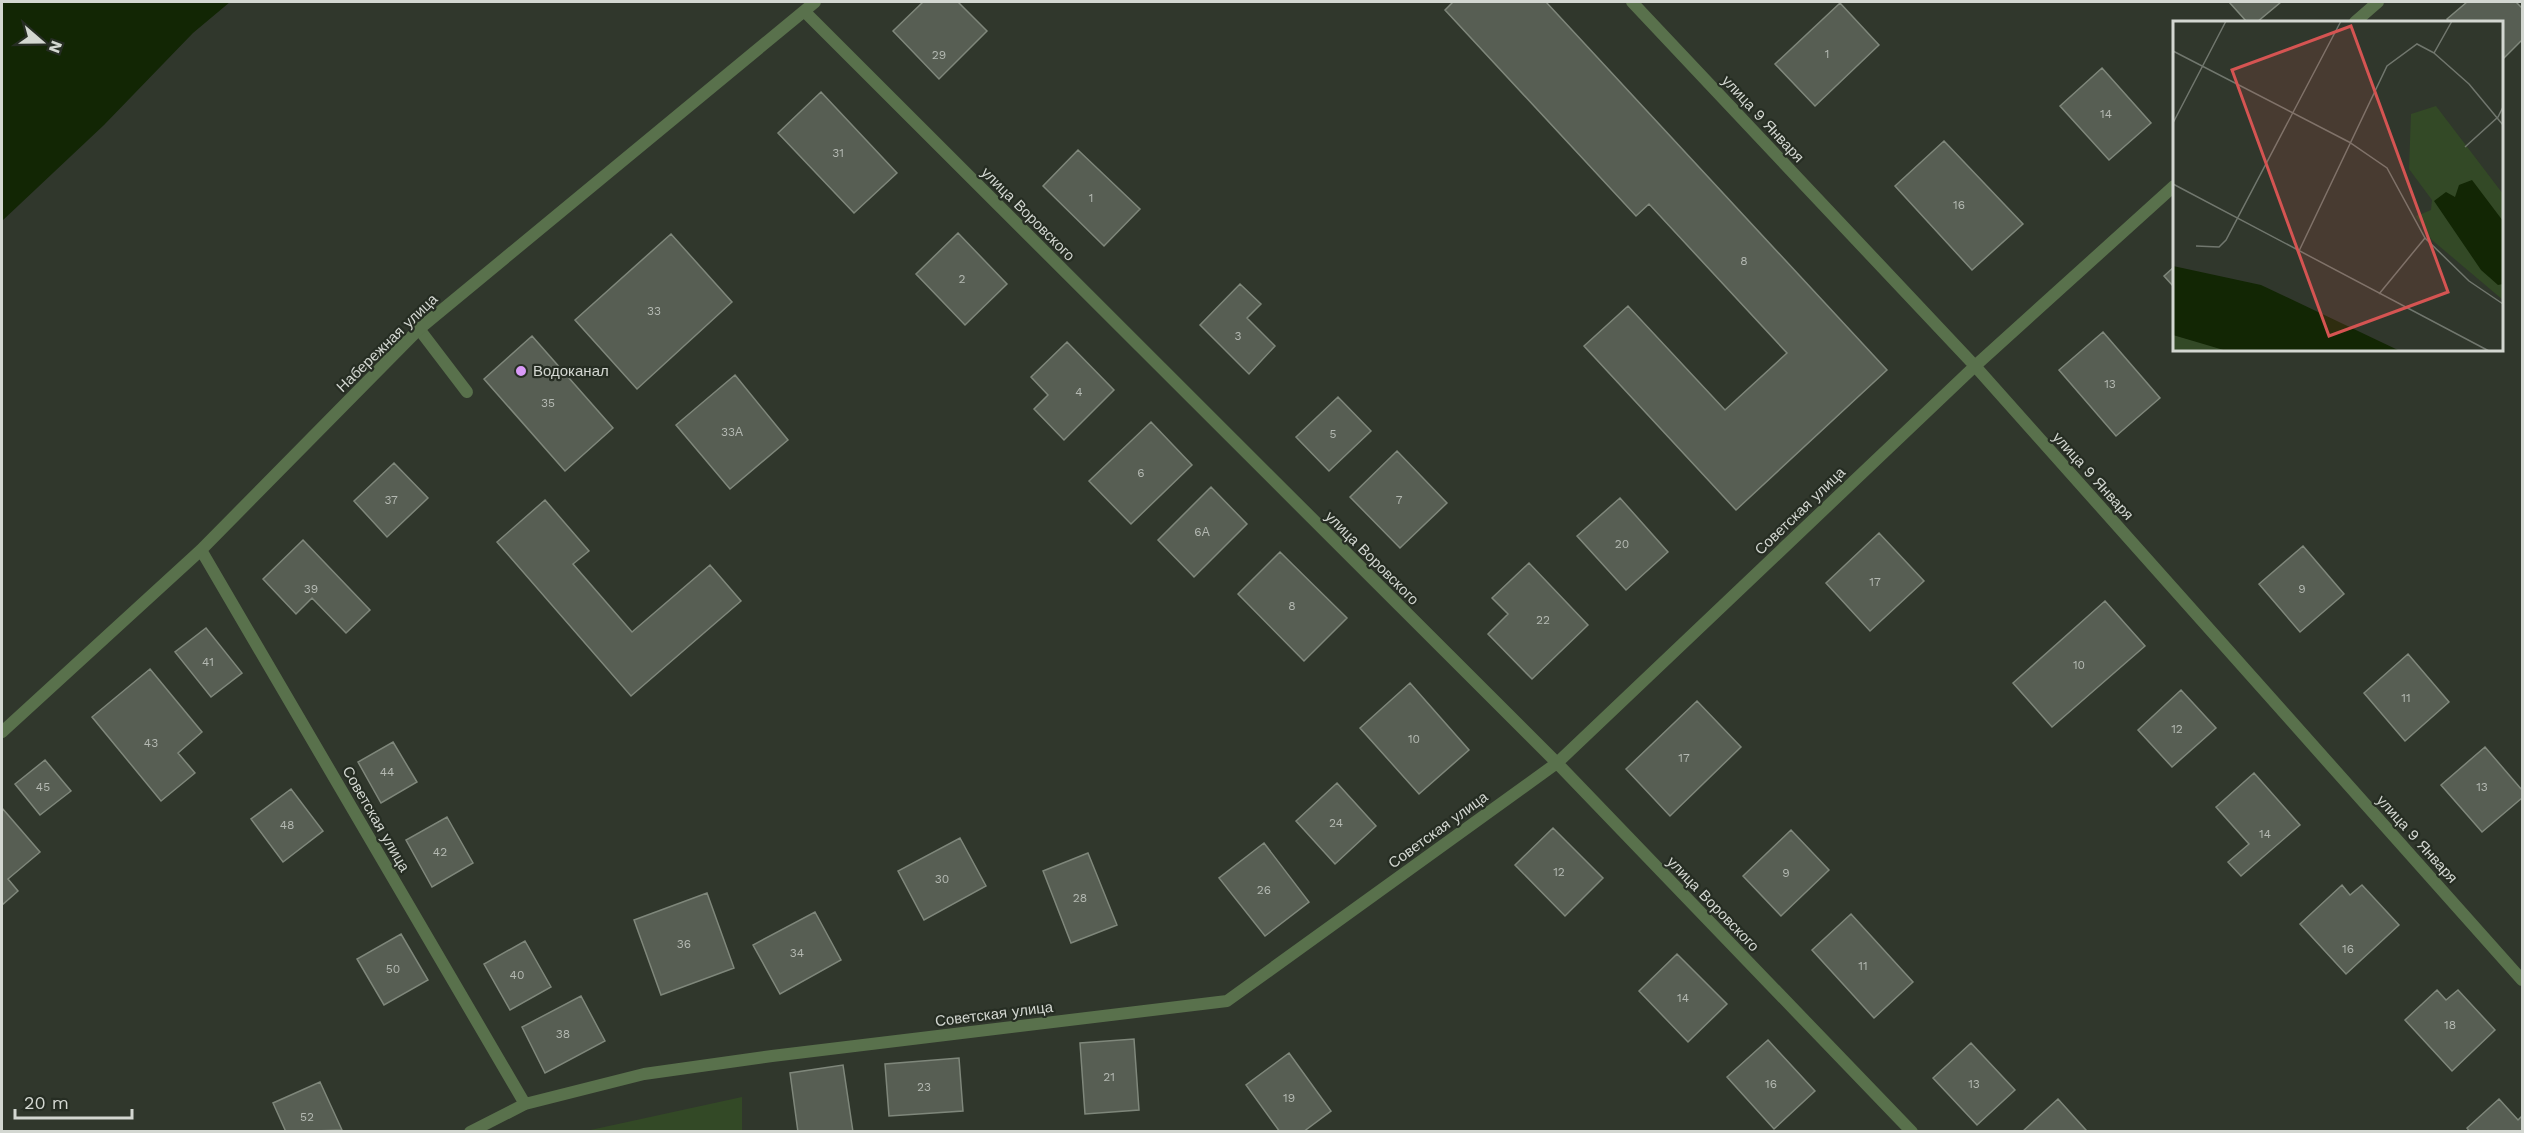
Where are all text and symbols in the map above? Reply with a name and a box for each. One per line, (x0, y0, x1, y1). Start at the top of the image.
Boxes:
north arrow (12, 12, 72, 72)
inset map (2173, 21, 2503, 351)
text: N (45, 38, 67, 56)
house number: 1 (1825, 47, 1829, 61)
house number: 29 (932, 48, 946, 62)
street label: улица 9 Января (1718, 72, 1808, 166)
house number: 14 (2100, 107, 2112, 121)
house number: 31 (832, 146, 844, 160)
street label: улица Воровского (977, 163, 1079, 265)
house number: 1 (1089, 191, 1093, 205)
house number: 16 (1953, 198, 1965, 212)
house number: 8 (1740, 254, 1748, 268)
house number: 2 (959, 272, 966, 286)
street label: Набережная улица (333, 290, 442, 396)
house number: 33 (647, 304, 661, 318)
house number: 3 (1235, 329, 1242, 343)
place label: Водоканал (533, 362, 609, 380)
marker: Водоканал (514, 364, 528, 378)
house number: 13 (2104, 377, 2116, 391)
house number: 4 (1075, 385, 1083, 399)
house number: 35 (541, 396, 555, 410)
house number: 33А (721, 425, 743, 439)
house number: 5 (1330, 427, 1337, 441)
street label: улица 9 Января (2049, 428, 2137, 524)
street label: Советская улица (1751, 463, 1849, 559)
house number: 6 (1137, 466, 1145, 480)
house number: 37 (384, 493, 398, 507)
house number: 7 (1396, 493, 1403, 507)
street label: улица Воровского (1321, 507, 1423, 609)
house number: 6А (1194, 525, 1210, 539)
house number: 20 (1615, 537, 1629, 551)
house number: 17 (1869, 575, 1881, 589)
house number: 39 (304, 582, 318, 596)
house number: 9 (2298, 582, 2306, 596)
house number: 8 (1288, 599, 1296, 613)
house number: 22 (1536, 613, 1550, 627)
house number: 41 (202, 655, 214, 669)
house number: 10 (2073, 658, 2085, 672)
house number: 11 (2401, 691, 2411, 705)
house number: 12 (2171, 722, 2183, 736)
house number: 10 (1408, 732, 1420, 746)
house number: 43 (144, 736, 158, 750)
house number: 17 (1678, 751, 1690, 765)
street label: Советская улица (339, 763, 414, 875)
house number: 44 (380, 765, 394, 779)
house number: 45 (36, 780, 50, 794)
house number: 13 (2476, 780, 2488, 794)
street label: Советская улица (1385, 787, 1492, 872)
street label: улица 9 Января (2373, 791, 2461, 887)
house number: 24 (1329, 816, 1343, 830)
house number: 48 (280, 818, 294, 832)
house number: 14 (2259, 827, 2271, 841)
house number: 42 (433, 845, 447, 859)
street label: улица Воровского (1663, 853, 1763, 955)
house number: 12 (1553, 865, 1565, 879)
house number: 9 (1782, 866, 1790, 880)
house number: 30 (935, 872, 949, 886)
house number: 26 (1257, 883, 1271, 897)
house number: 28 (1073, 891, 1087, 905)
house number: 36 (677, 937, 691, 951)
house number: 16 (2342, 942, 2354, 956)
house number: 34 (790, 946, 804, 960)
house number: 11 (1858, 959, 1868, 973)
house number: 50 (386, 962, 400, 976)
house number: 40 (510, 968, 524, 982)
house number: 14 (1677, 991, 1689, 1005)
street label: Советская улица (934, 998, 1055, 1030)
house number: 18 (2444, 1018, 2456, 1032)
house number: 38 (556, 1027, 570, 1041)
house number: 21 (1103, 1070, 1115, 1084)
house number: 16 (1765, 1077, 1777, 1091)
house number: 13 (1968, 1077, 1980, 1091)
house number: 23 (917, 1080, 931, 1094)
scale bar (15, 1082, 132, 1120)
house number: 19 (1283, 1091, 1295, 1105)
text: 20 m (24, 1092, 69, 1113)
house number: 52 (300, 1110, 314, 1124)

